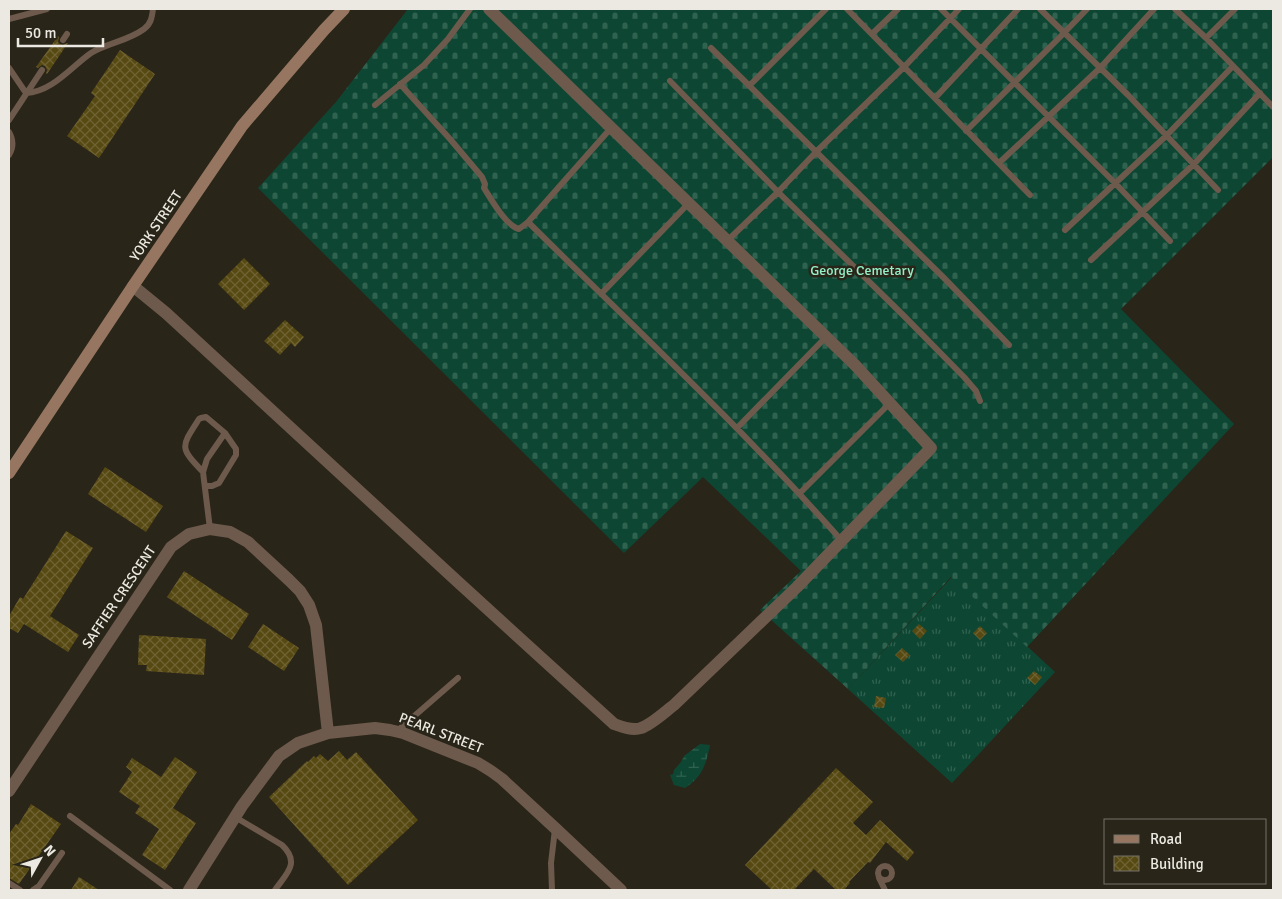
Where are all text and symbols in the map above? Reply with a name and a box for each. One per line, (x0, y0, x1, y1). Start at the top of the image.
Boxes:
scale bar (18, 15, 102, 47)
text: 50 m (25, 24, 56, 42)
street label: YORK STREET (126, 187, 186, 264)
park label: George Cemetary (810, 262, 914, 279)
street label: SAFFIER CRESCENT (78, 543, 160, 651)
street label: PEARL STREET (397, 709, 485, 757)
legend (1104, 819, 1267, 884)
text: Road (1150, 830, 1182, 848)
north arrow (15, 834, 65, 884)
text: N (40, 842, 59, 860)
text: Building (1150, 855, 1204, 873)

